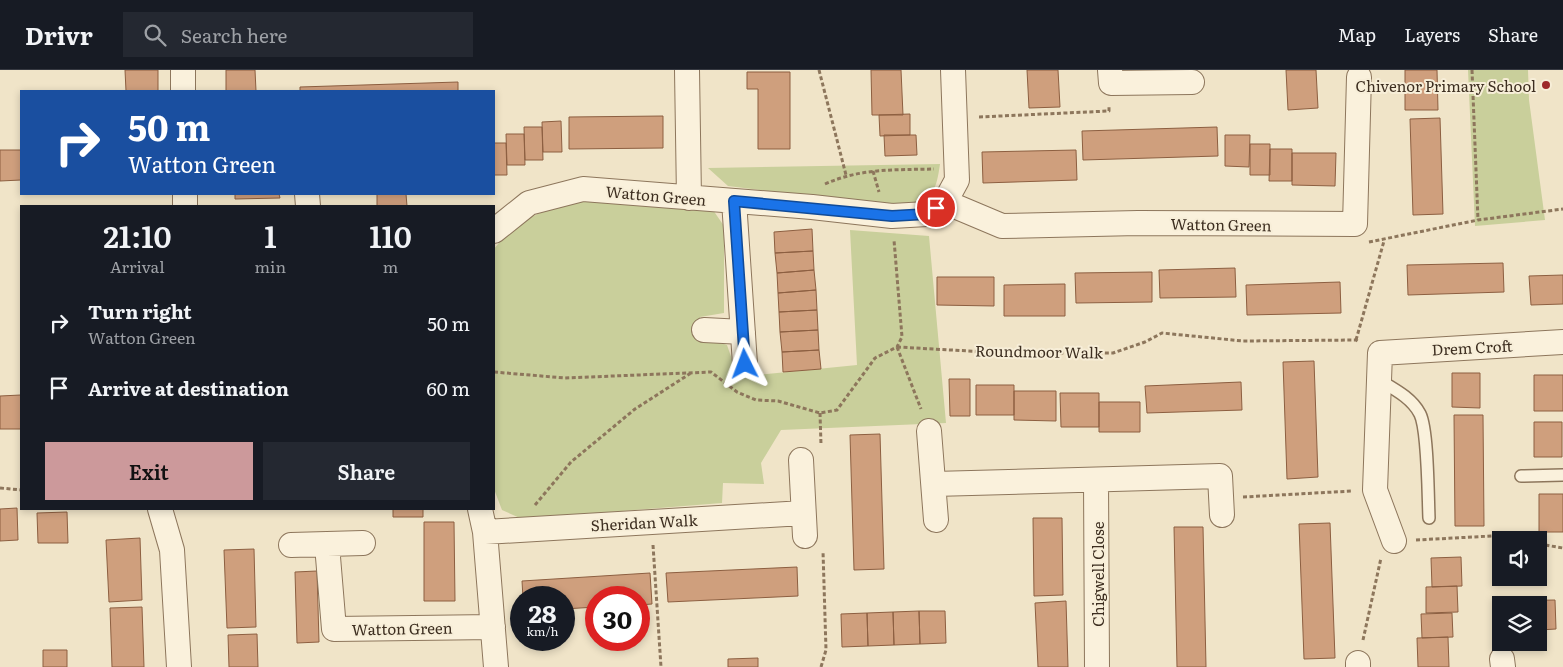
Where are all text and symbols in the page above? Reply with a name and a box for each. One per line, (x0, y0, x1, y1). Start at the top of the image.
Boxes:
search box (123, 12, 473, 57)
text: Drivr (25, 17, 93, 52)
icon: search (141, 21, 169, 49)
text: Search here (181, 21, 287, 49)
text: Map (1338, 21, 1376, 48)
text: Layers (1404, 21, 1460, 48)
text: Share (1488, 21, 1538, 48)
place label: Chivenor Primary School (1356, 74, 1536, 97)
marker: Chivenor Primary School (1540, 79, 1552, 91)
text: 50 m (128, 100, 211, 152)
icon: right (45, 110, 110, 175)
text: Watton Green (128, 147, 276, 180)
street label: Watton Green (605, 179, 707, 211)
pin (915, 187, 957, 229)
icon: arrive (922, 194, 950, 222)
street label: Watton Green (1170, 212, 1272, 236)
text: 21:10 (103, 213, 171, 257)
text: 1 (264, 213, 276, 257)
text: 110 (369, 213, 412, 257)
text: Arrival (110, 254, 165, 278)
text: min (255, 254, 286, 278)
text: m (383, 254, 398, 278)
text: Turn right (88, 297, 192, 325)
icon: right (45, 309, 73, 337)
text: 50 m (427, 309, 470, 337)
text: Watton Green (88, 325, 196, 349)
street label: Drem Croft (1431, 333, 1513, 361)
position arrow (718, 337, 770, 389)
street label: Roundmoor Walk (975, 338, 1104, 364)
icon: arrive (45, 374, 73, 402)
text: Arrive at destination (88, 374, 289, 402)
text: 60 m (427, 374, 470, 402)
button: Exit (45, 442, 253, 500)
button: Share (263, 442, 470, 500)
street label: Sheridan Walk (590, 508, 699, 536)
street label: Chigwell Close (1086, 521, 1109, 627)
map controls (1492, 531, 1547, 651)
button: sound (1492, 531, 1547, 586)
speed limit sign: 30 (585, 586, 650, 651)
text: 28 (528, 594, 557, 631)
button: layers (1492, 596, 1547, 651)
street label: Watton Green (351, 616, 453, 640)
text: km/h (527, 622, 558, 640)

